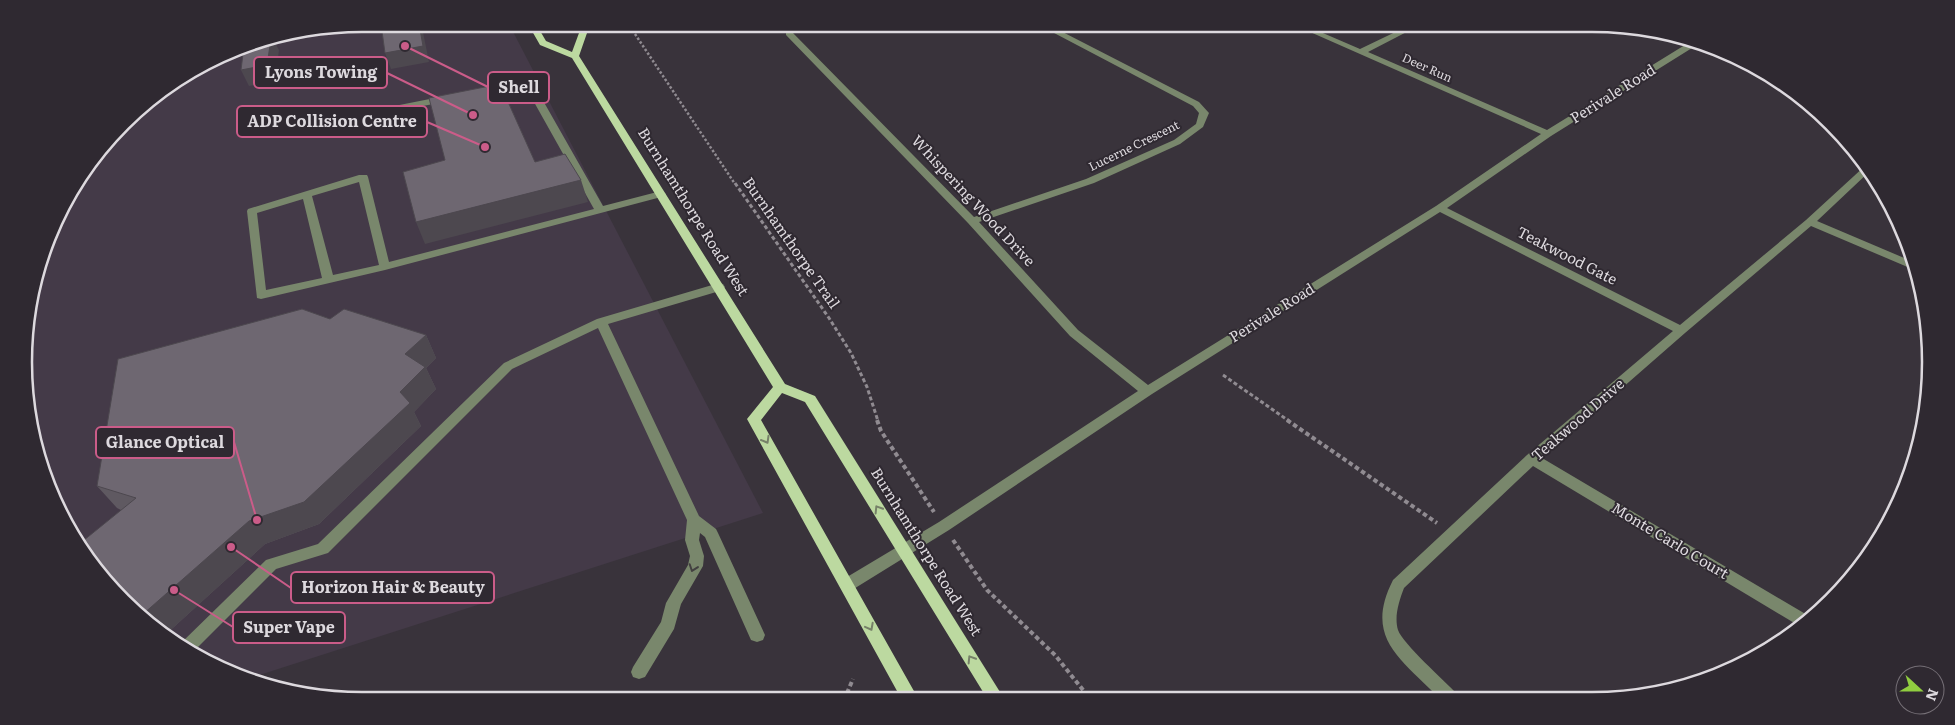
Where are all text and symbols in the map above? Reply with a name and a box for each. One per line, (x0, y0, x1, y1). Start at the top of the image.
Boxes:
street label: Deer Run (1399, 48, 1455, 86)
callout: Lyons Towing (254, 57, 387, 88)
street label: Perivale Road (1565, 57, 1659, 128)
text: Lyons Towing (265, 59, 378, 83)
callout: Shell (488, 72, 549, 103)
text: Shell (498, 74, 540, 98)
callout: ADP Collision Centre (237, 106, 427, 137)
text: ADP Collision Centre (247, 108, 417, 132)
street label: Lucerne Crescent (1085, 115, 1182, 175)
street label: Burnhamthorpe Road West (633, 123, 756, 300)
street label: Whispering Wood Drive (907, 129, 1041, 271)
street label: Burnhamthorpe Trail (738, 172, 846, 313)
street label: Teakwood Gate (1513, 219, 1622, 290)
street label: Perivale Road (1224, 276, 1318, 347)
street label: Teakwood Drive (1525, 372, 1629, 466)
callout: Glance Optical (96, 427, 234, 458)
text: Glance Optical (106, 429, 224, 453)
one-way arrow (760, 435, 770, 444)
street label: Burnhamthorpe Road West (866, 463, 989, 640)
street label: Monte Carlo Court (1608, 496, 1734, 584)
one-way arrow (875, 505, 884, 515)
one-way arrow (689, 563, 699, 571)
callout: Horizon Hair & Beauty (291, 572, 494, 603)
text: Horizon Hair & Beauty (301, 574, 485, 598)
callout: Super Vape (233, 612, 345, 643)
text: Super Vape (243, 614, 335, 638)
one-way arrow (864, 622, 874, 631)
one-way arrow (968, 655, 977, 664)
north arrow (1895, 665, 1945, 715)
text: N (1922, 686, 1945, 704)

